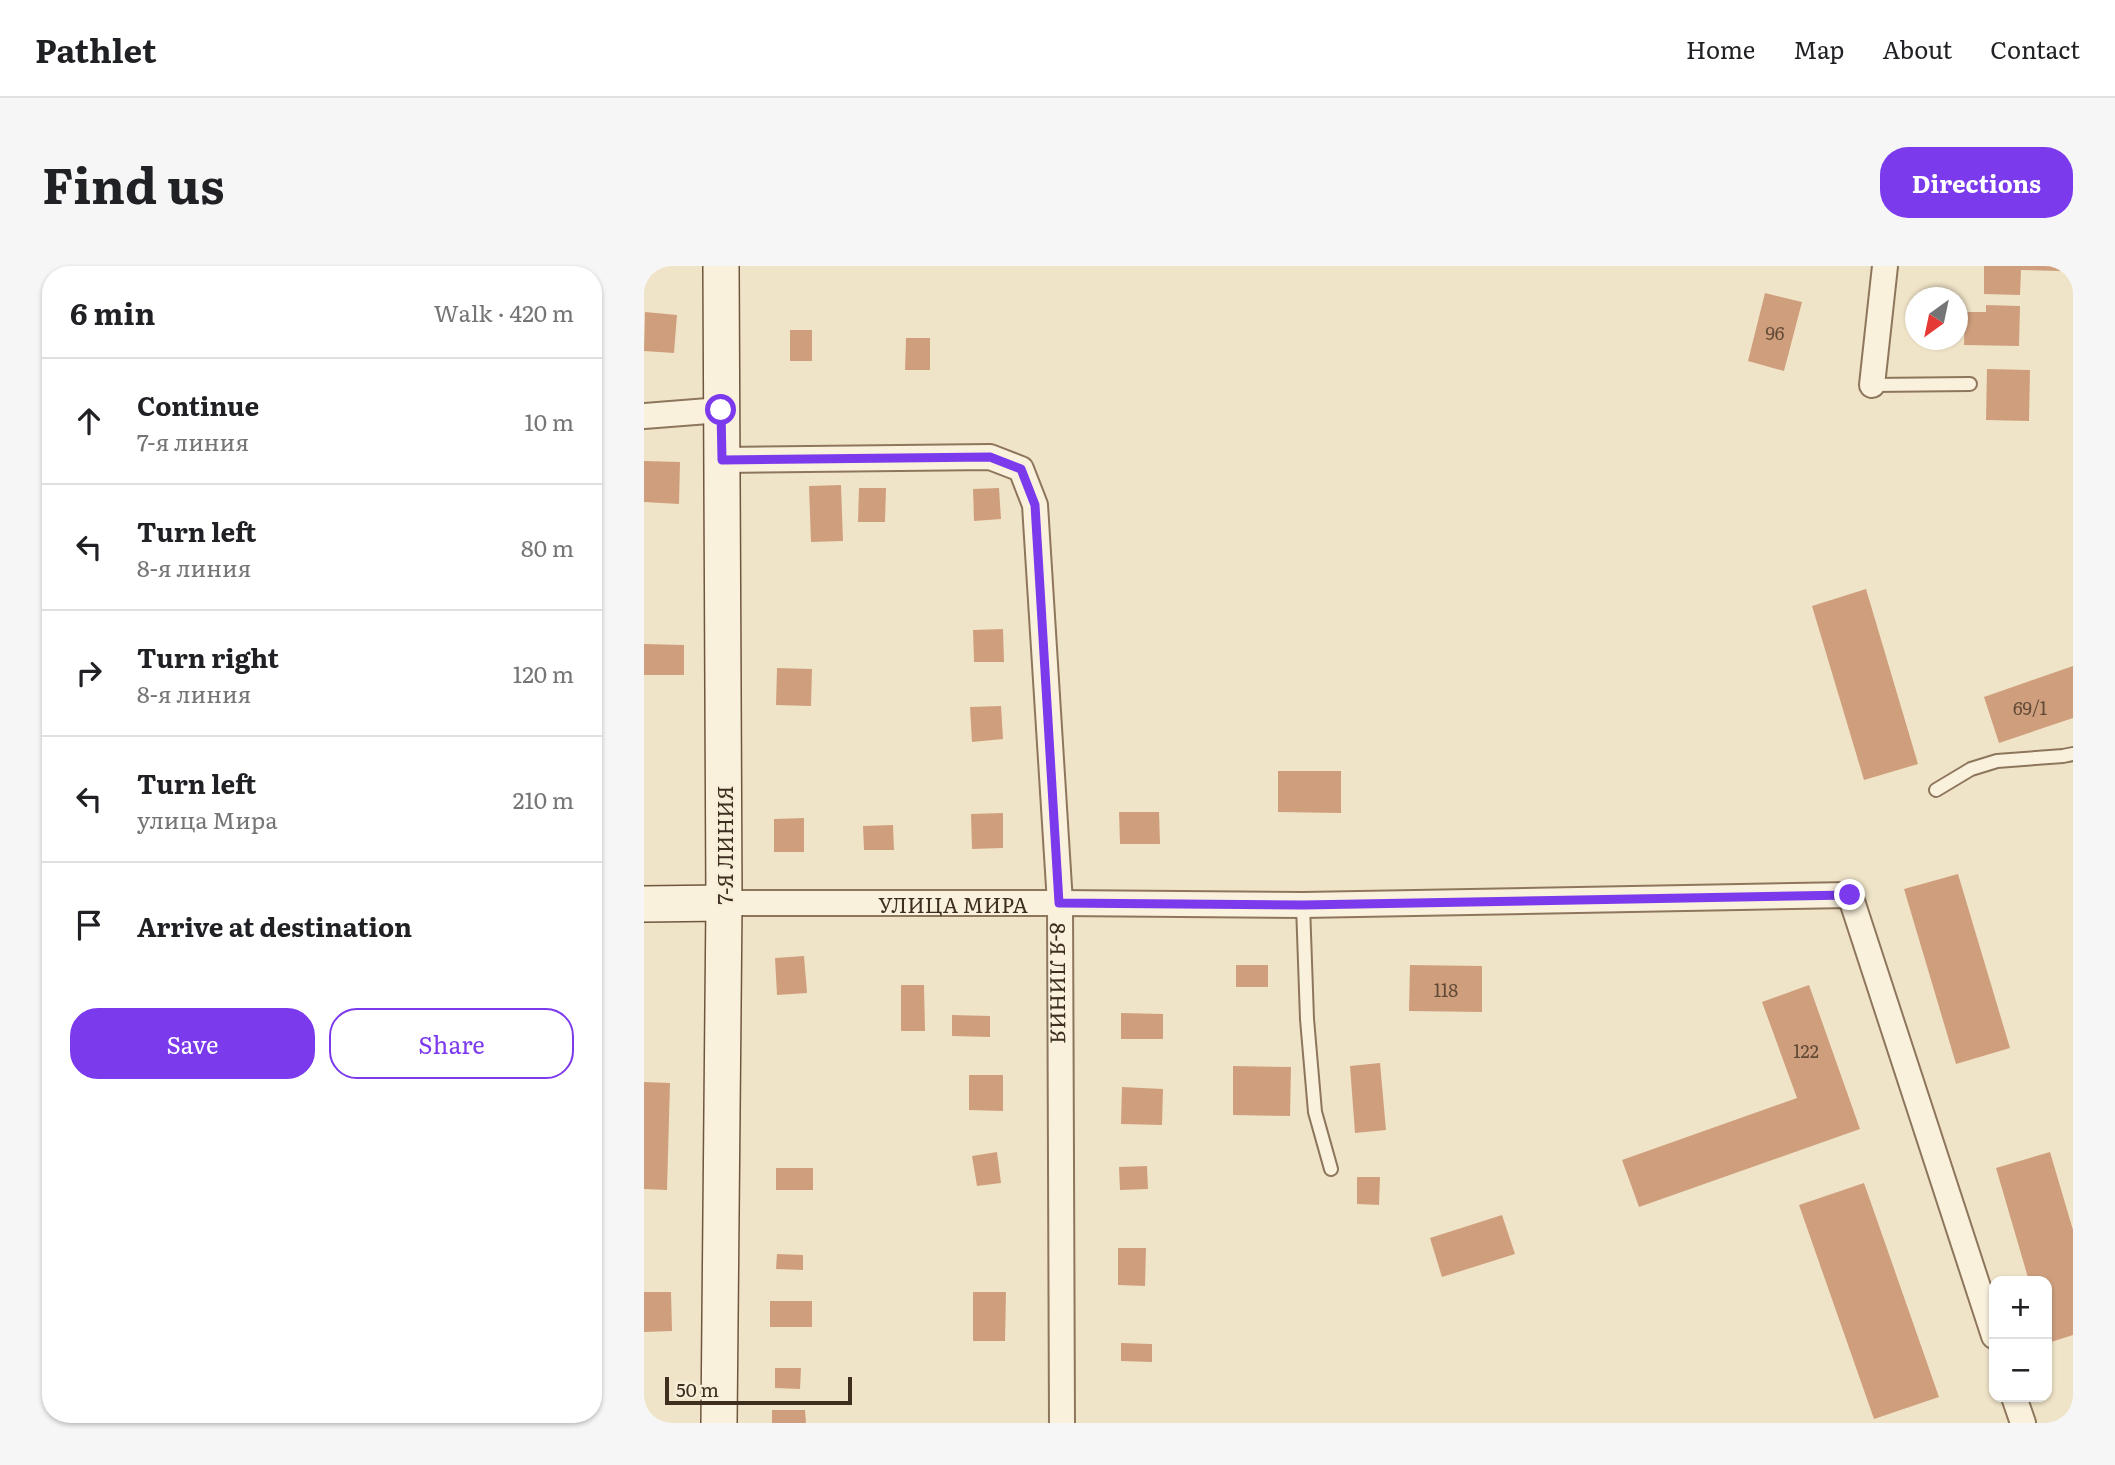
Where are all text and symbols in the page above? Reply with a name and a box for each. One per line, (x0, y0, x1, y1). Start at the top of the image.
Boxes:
text: Pathlet (35, 24, 156, 73)
text: Home (1686, 31, 1755, 66)
text: Map (1793, 31, 1844, 66)
text: About (1882, 31, 1952, 66)
text: Contact (1990, 31, 2080, 66)
text: Find us (42, 146, 225, 219)
button: Directions (1880, 147, 2073, 218)
north arrow (1905, 287, 1968, 350)
text: 6 min (70, 290, 155, 334)
text: Walk · 420 m (434, 295, 574, 329)
house number: 96 (1765, 319, 1785, 346)
text: Continue (137, 385, 259, 424)
route start (705, 394, 736, 425)
icon: ahead (70, 402, 108, 440)
text: 10 m (524, 404, 574, 438)
text: 7-я линия (137, 424, 249, 458)
text: Turn left (137, 511, 256, 550)
icon: left (70, 528, 108, 566)
text: 80 m (521, 530, 574, 564)
text: 8-я линия (137, 550, 251, 584)
text: Turn right (137, 637, 279, 676)
icon: right (70, 654, 108, 692)
text: 120 m (513, 656, 574, 690)
text: 8-я линия (137, 676, 251, 710)
house number: 69/1 (2013, 694, 2047, 721)
text: Turn left (137, 763, 256, 802)
icon: left (70, 780, 108, 818)
text: 210 m (513, 782, 574, 816)
street label: 7-Я ЛИНИЯ (708, 786, 739, 905)
text: улица Мира (137, 802, 278, 836)
route end (1834, 879, 1865, 910)
street label: УЛИЦА МИРА (878, 888, 1028, 919)
icon: arrive (70, 906, 108, 944)
text: Arrive at destination (137, 906, 412, 945)
street label: 8-Я ЛИНИЯ (1045, 923, 1076, 1044)
house number: 118 (1434, 976, 1458, 1003)
button: Save (70, 1008, 315, 1079)
button: Share (329, 1008, 574, 1079)
house number: 122 (1793, 1037, 1819, 1064)
map controls (1989, 1276, 2052, 1402)
button: + (1989, 1276, 2052, 1339)
button: − (1989, 1339, 2052, 1402)
scale bar (665, 1374, 852, 1406)
text: 50 m (676, 1375, 719, 1403)

